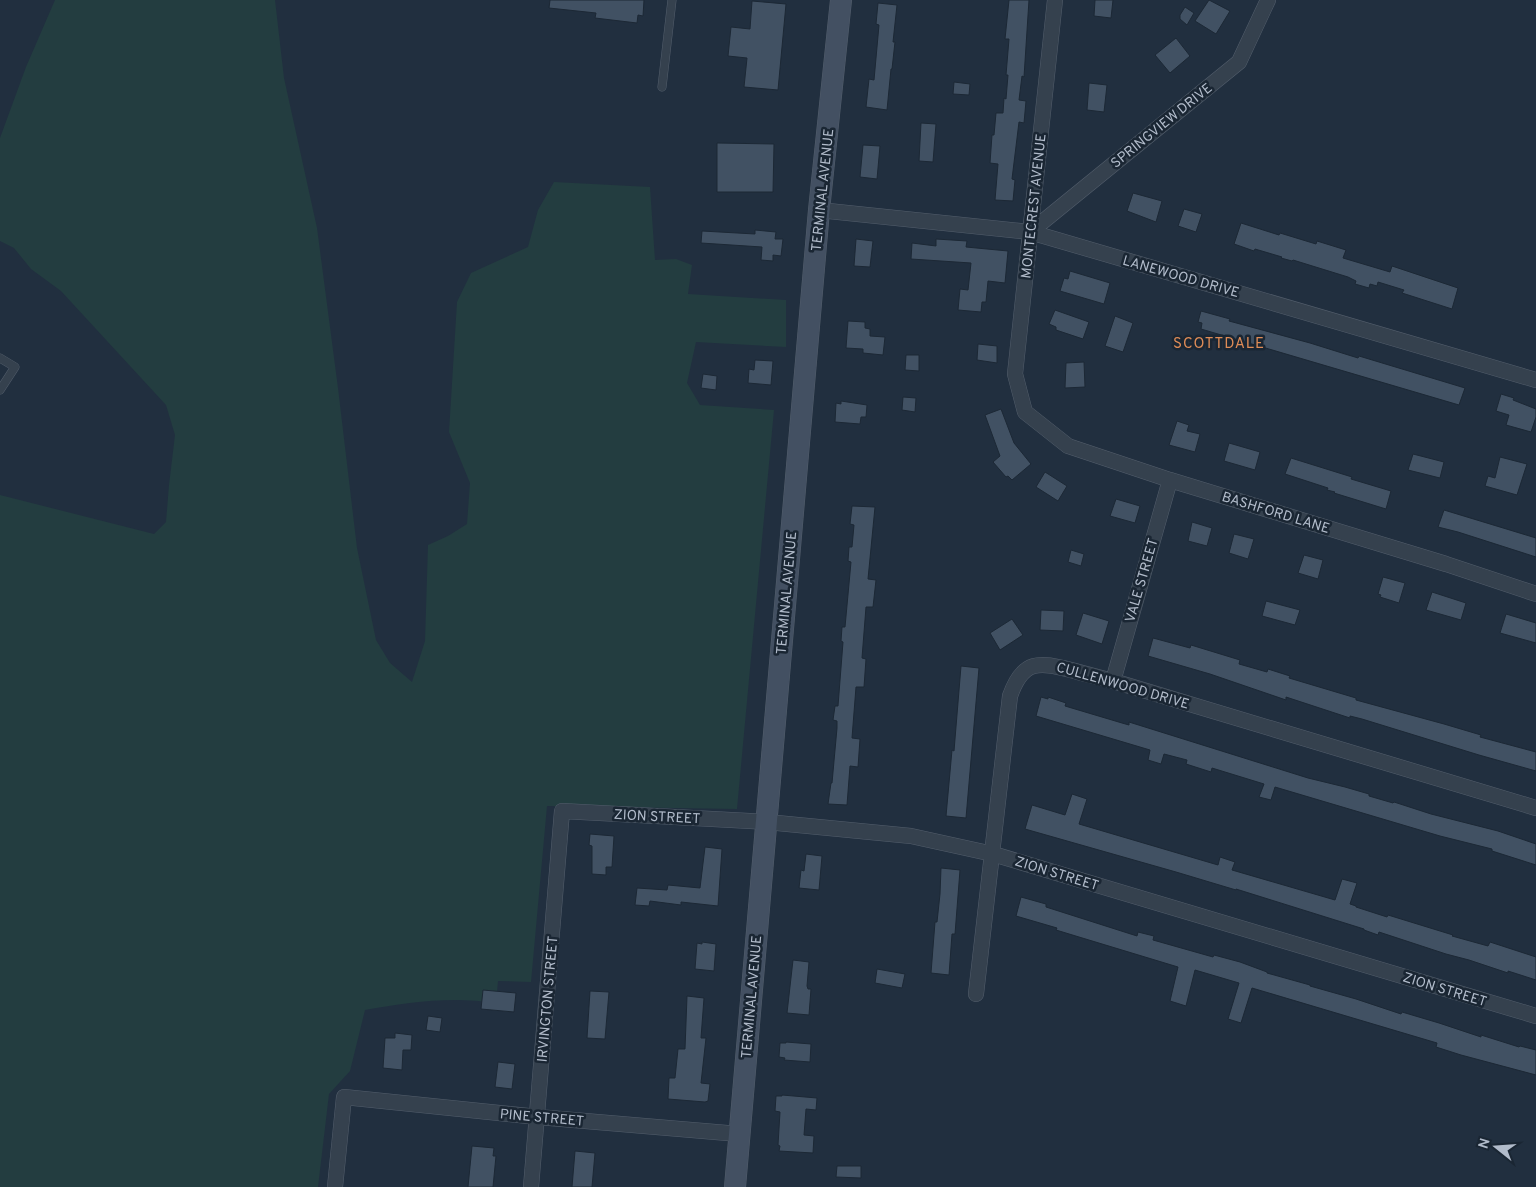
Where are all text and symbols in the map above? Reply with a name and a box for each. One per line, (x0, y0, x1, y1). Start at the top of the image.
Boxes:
street label: SPRINGVIEW DRIVE (1108, 80, 1216, 172)
street label: TERMINAL AVENUE (809, 128, 838, 252)
street label: MONTECREST AVENUE (1018, 133, 1051, 279)
street label: LANEWOOD DRIVE (1120, 253, 1241, 302)
district label: SCOTTDALE (1173, 335, 1265, 354)
street label: BASHFORD LANE (1220, 489, 1332, 538)
street label: TERMINAL AVENUE (774, 531, 801, 655)
street label: VALE STREET (1122, 536, 1163, 625)
street label: CULLENWOOD DRIVE (1054, 659, 1191, 714)
street label: ZION STREET (613, 807, 701, 828)
street label: ZION STREET (1013, 854, 1101, 895)
street label: IRVINGTON STREET (535, 935, 562, 1063)
street label: TERMINAL AVENUE (739, 935, 766, 1059)
street label: ZION STREET (1401, 970, 1489, 1011)
street label: PINE STREET (499, 1106, 585, 1131)
north arrow (1471, 1122, 1521, 1172)
text: N (1475, 1136, 1495, 1151)

